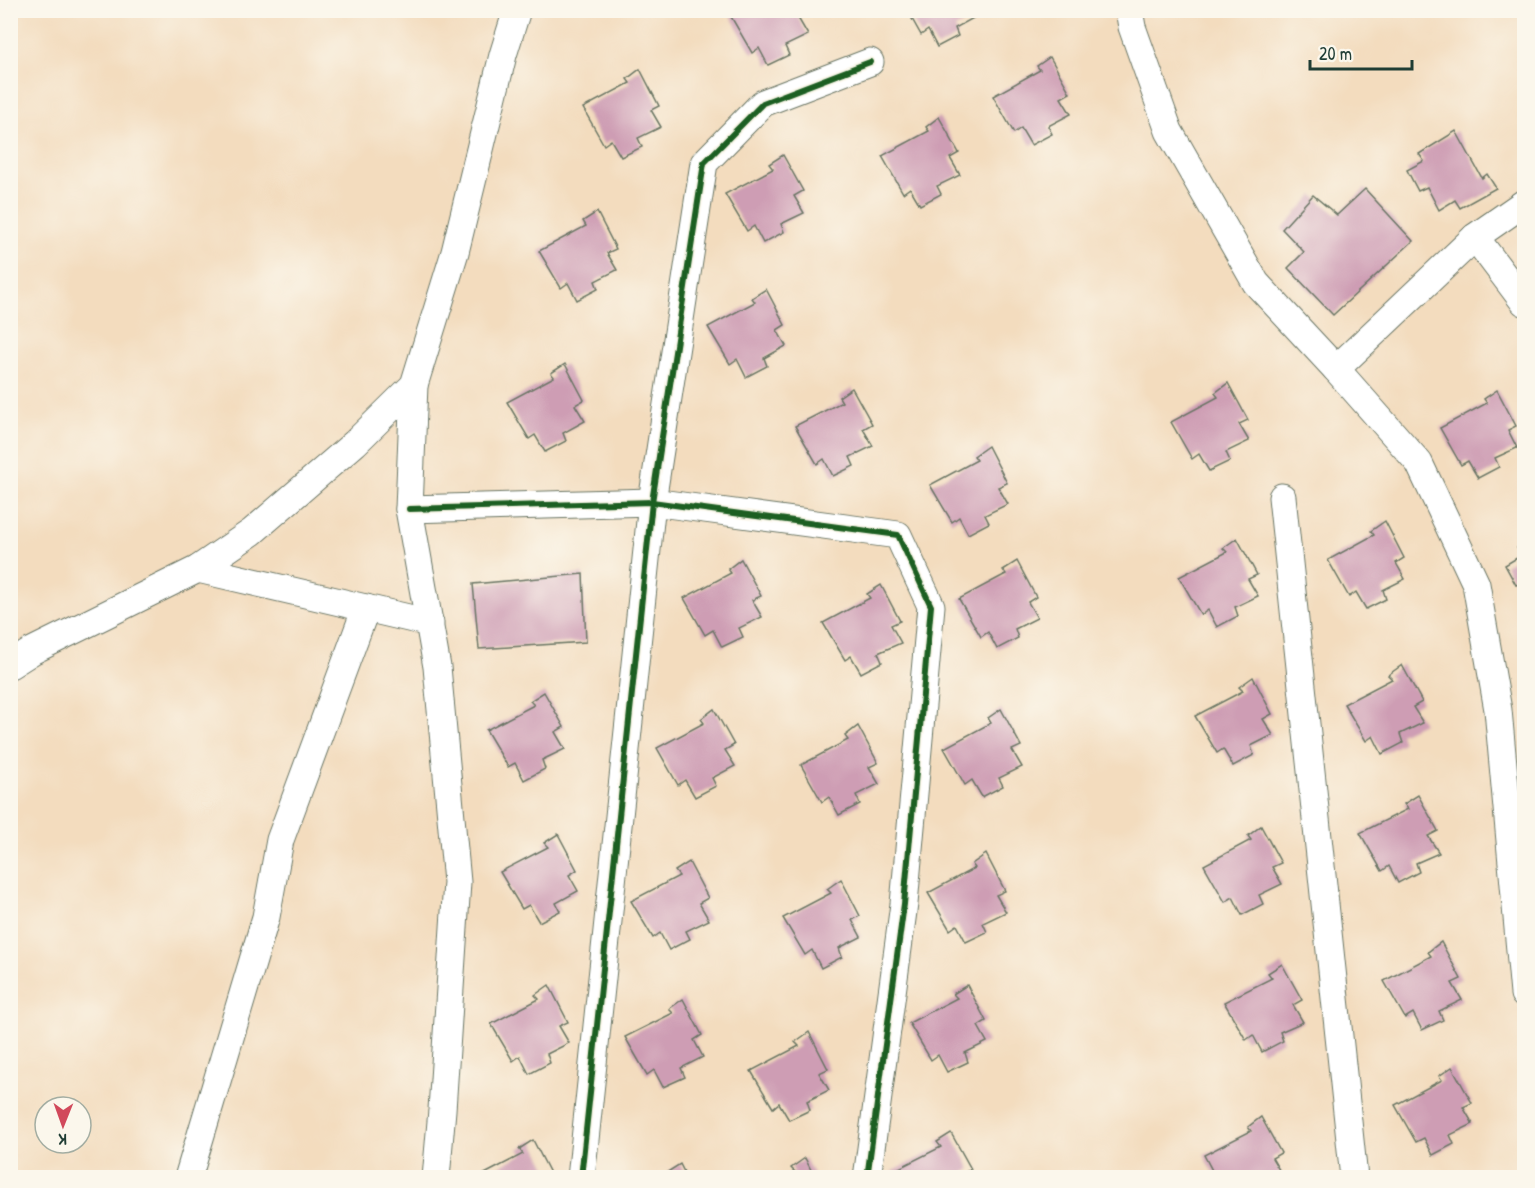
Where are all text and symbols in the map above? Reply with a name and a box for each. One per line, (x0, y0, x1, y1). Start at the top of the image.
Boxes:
scale bar (1310, 33, 1412, 71)
text: 20 m (1319, 41, 1352, 66)
north arrow (33, 1095, 93, 1155)
text: K (58, 1129, 67, 1151)

